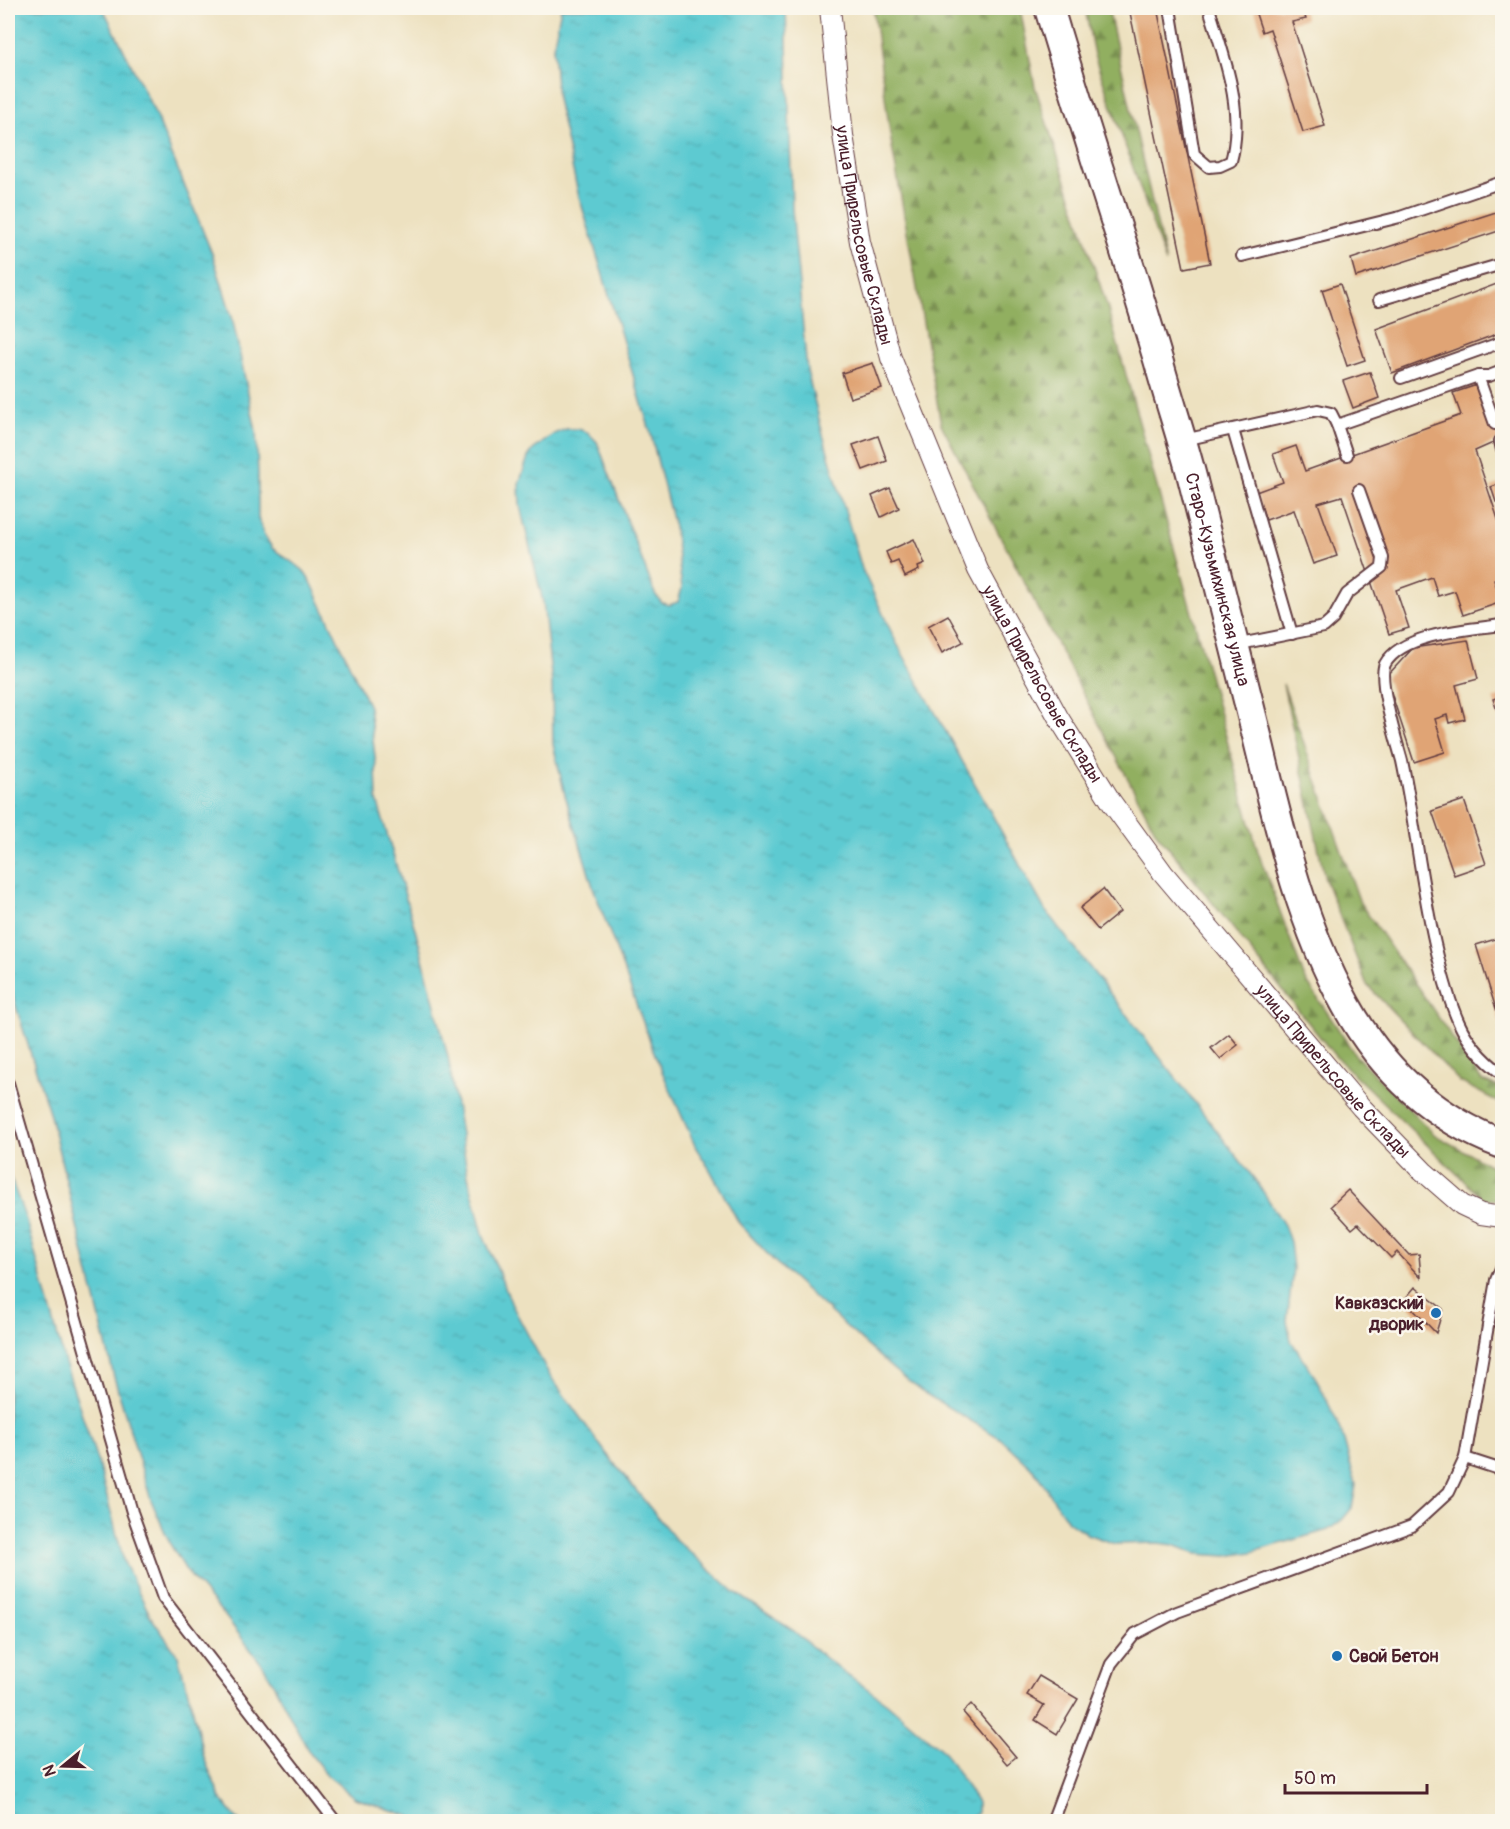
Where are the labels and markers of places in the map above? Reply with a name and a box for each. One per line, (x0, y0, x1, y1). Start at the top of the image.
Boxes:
place label: Кавказский дворик (1335, 1292, 1424, 1336)
marker: Кавказский дворик (1429, 1306, 1443, 1320)
place label: Свой Бетон (1349, 1645, 1439, 1668)
marker: Свой Бетон (1330, 1649, 1344, 1663)

